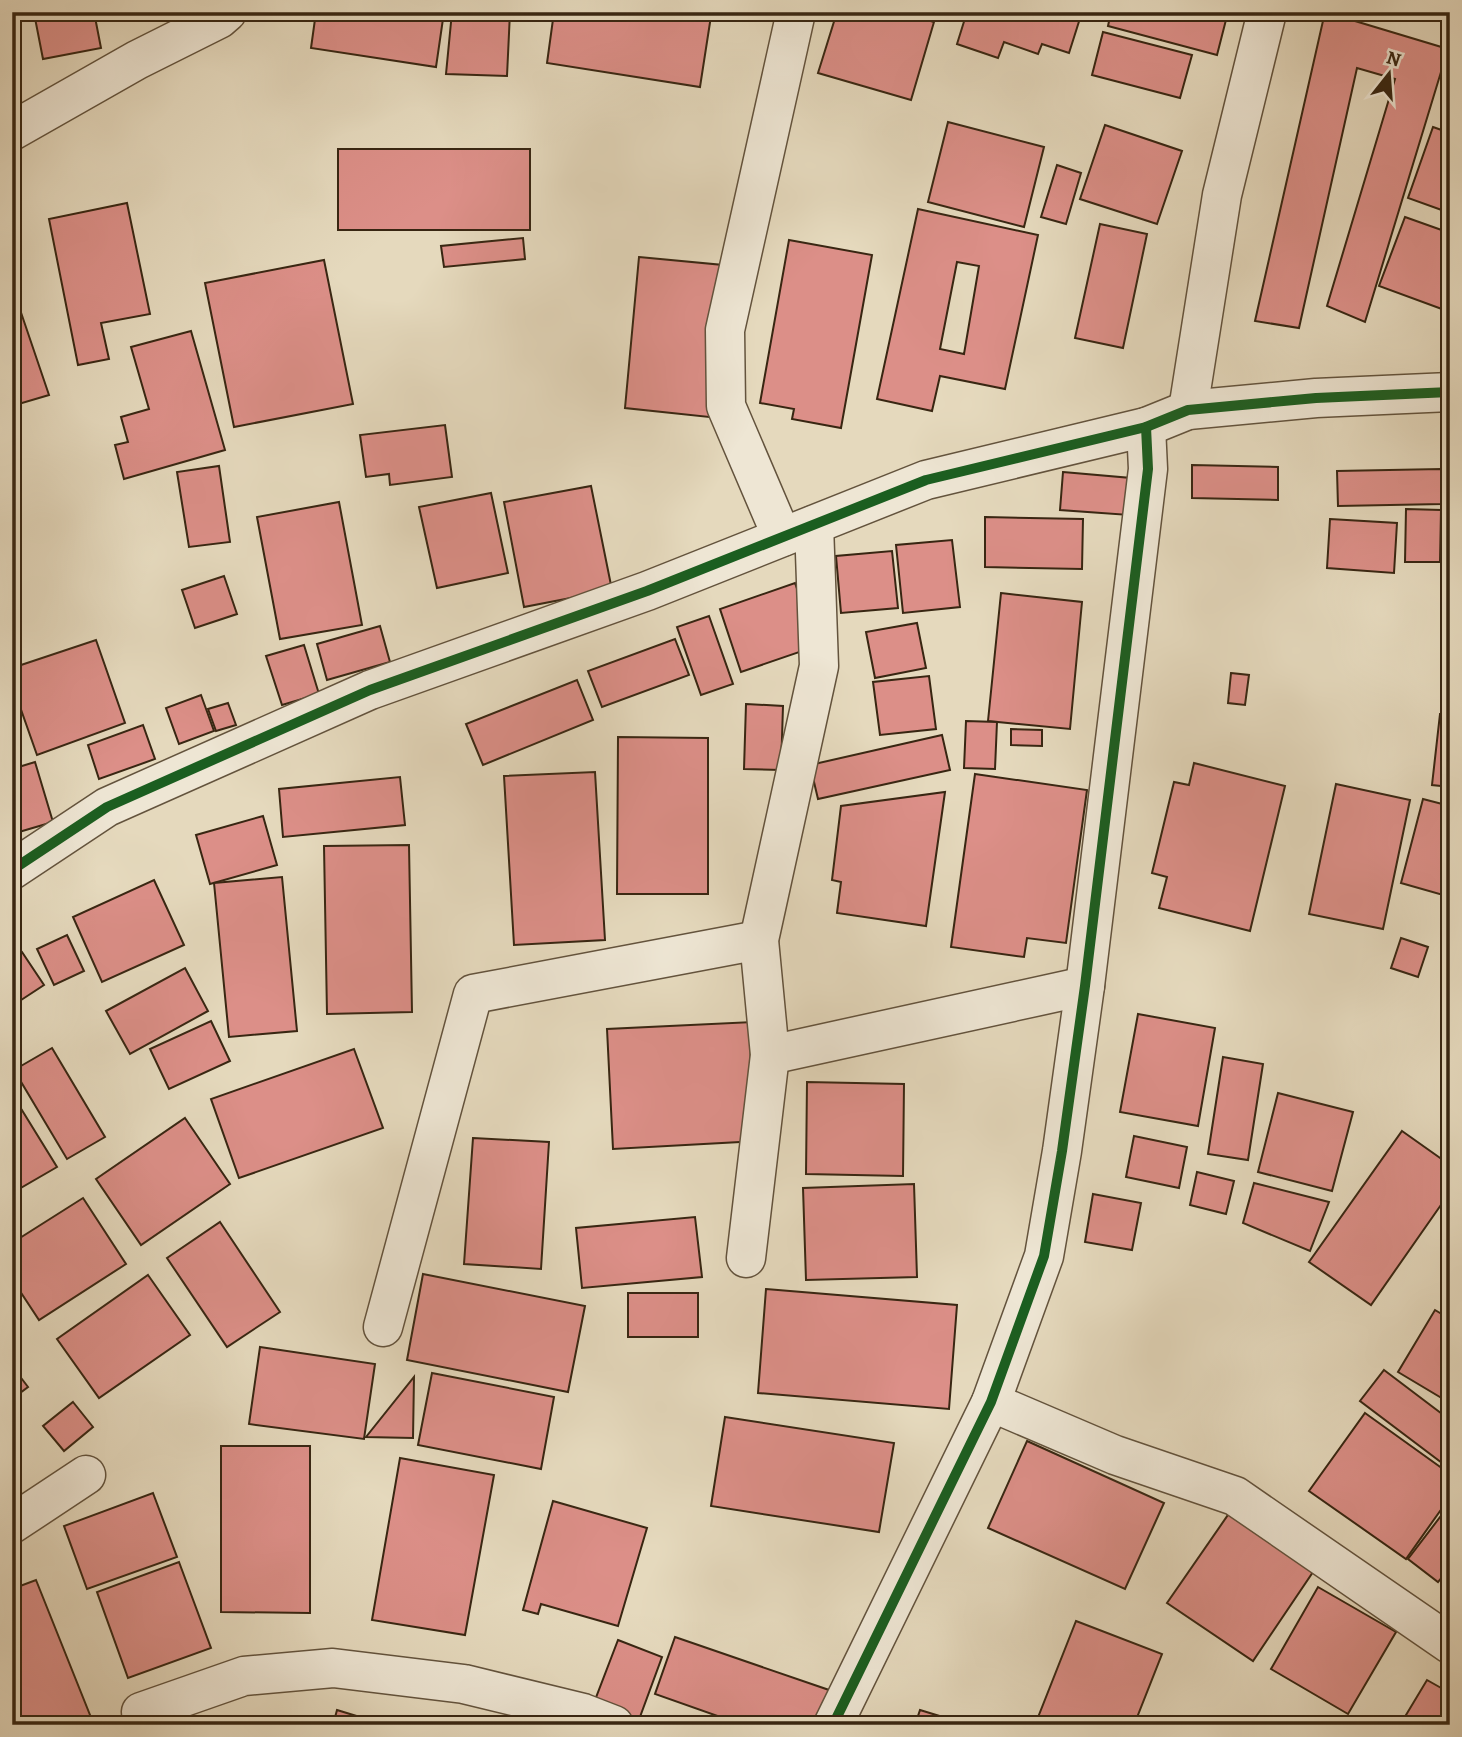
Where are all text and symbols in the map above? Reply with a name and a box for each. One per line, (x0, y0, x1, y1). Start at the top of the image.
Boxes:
north arrow (1354, 38, 1424, 108)
text: N (1383, 44, 1404, 73)

